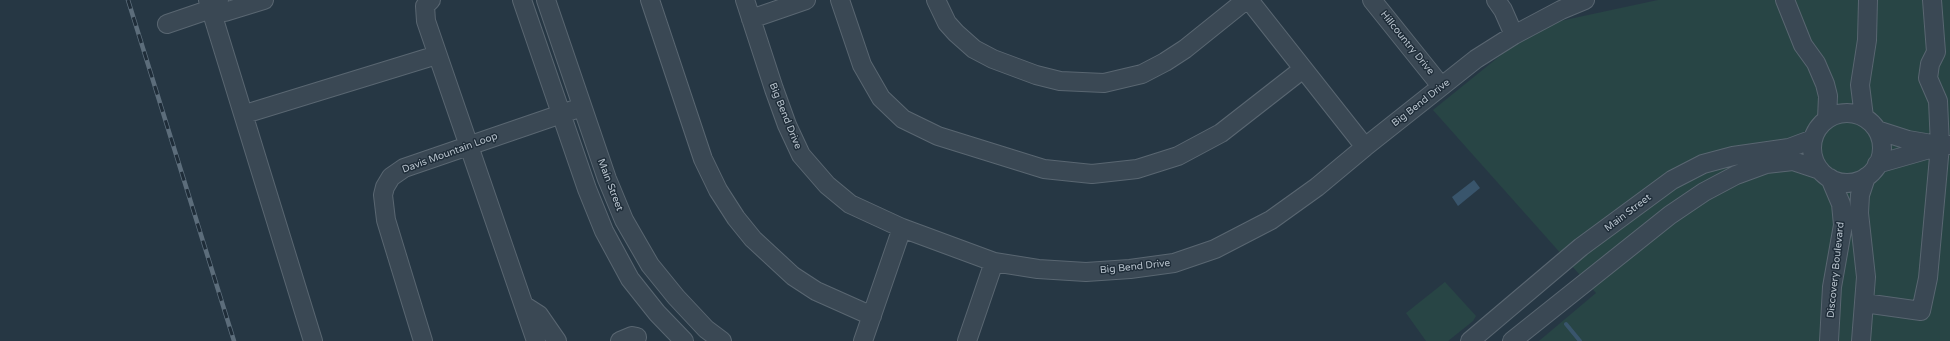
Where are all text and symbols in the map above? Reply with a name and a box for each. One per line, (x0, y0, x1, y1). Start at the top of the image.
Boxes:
street label: Hillcountry Drive (1378, 9, 1436, 77)
street label: Big Bend Drive (1390, 77, 1452, 129)
street label: Big Bend Drive (766, 81, 804, 151)
street label: Davis Mountain Loop (401, 130, 499, 176)
street label: Main Street (595, 157, 625, 213)
street label: Main Street (1602, 192, 1654, 234)
street label: Discovery Boulevard (1825, 221, 1847, 319)
street label: Big Bend Drive (1099, 257, 1171, 277)

